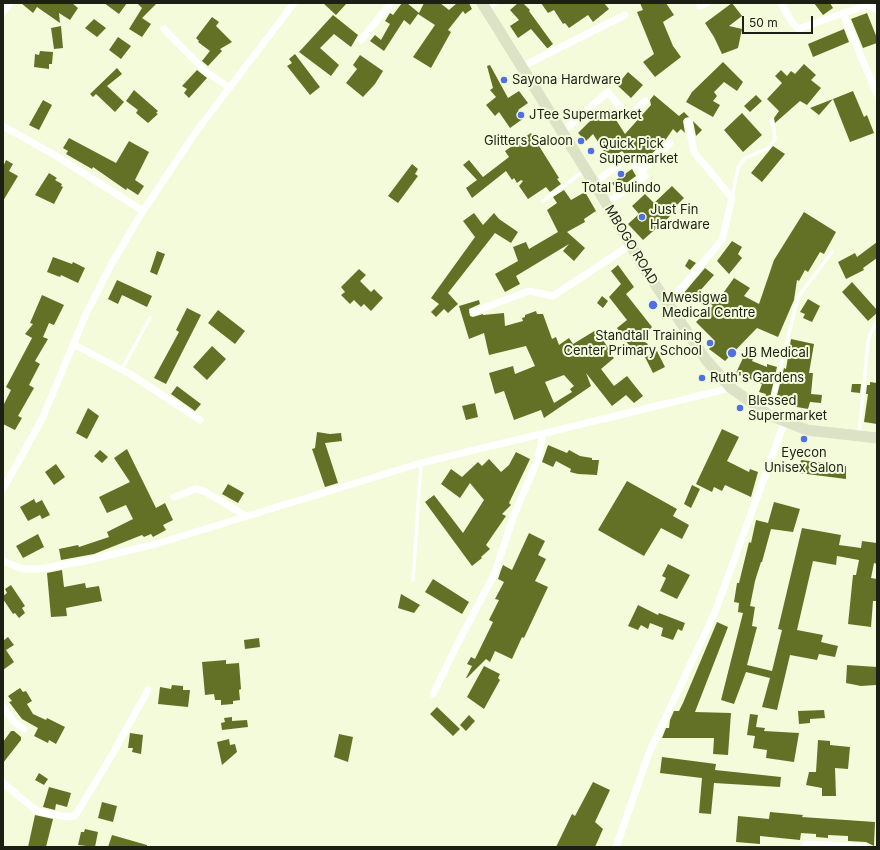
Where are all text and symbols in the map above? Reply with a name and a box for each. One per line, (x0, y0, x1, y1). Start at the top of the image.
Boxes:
scale bar (744, 8, 815, 34)
text: 50 m (749, 15, 778, 30)
place label: Sayona Hardware (512, 72, 621, 88)
marker: Sayona Hardware (499, 75, 509, 85)
place label: JTee Supermarket (529, 107, 642, 123)
marker: JTee Supermarket (516, 110, 526, 120)
place label: Glitters Saloon (484, 133, 573, 149)
marker: Glitters Saloon (576, 136, 586, 146)
place label: Quick Pick Supermarket (599, 136, 678, 167)
marker: Quick Pick Supermarket (586, 146, 596, 156)
marker: Total Bulindo (616, 169, 626, 179)
place label: Total Bulindo (581, 180, 661, 196)
place label: Just Fin Hardware (650, 202, 710, 233)
street label: MBOGO ROAD (601, 203, 661, 287)
marker: Just Fin Hardware (637, 212, 647, 222)
place label: Mwesigwa Medical Centre (662, 290, 755, 321)
marker: Mwesigwa Medical Centre (647, 299, 659, 311)
place label: Standtall Training Center Primary School (564, 328, 702, 359)
marker: Standtall Training Center Primary School (705, 338, 715, 348)
place label: JB Medical (741, 345, 809, 361)
marker: JB Medical (726, 347, 738, 359)
place label: Ruth's Gardens (710, 370, 804, 386)
marker: Ruth's Gardens (697, 373, 707, 383)
place label: Blessed Supermarket (748, 393, 827, 424)
marker: Blessed Supermarket (735, 403, 745, 413)
marker: Eyecon Unisex Salon (799, 434, 809, 444)
place label: Eyecon Unisex Salon (764, 445, 844, 476)

